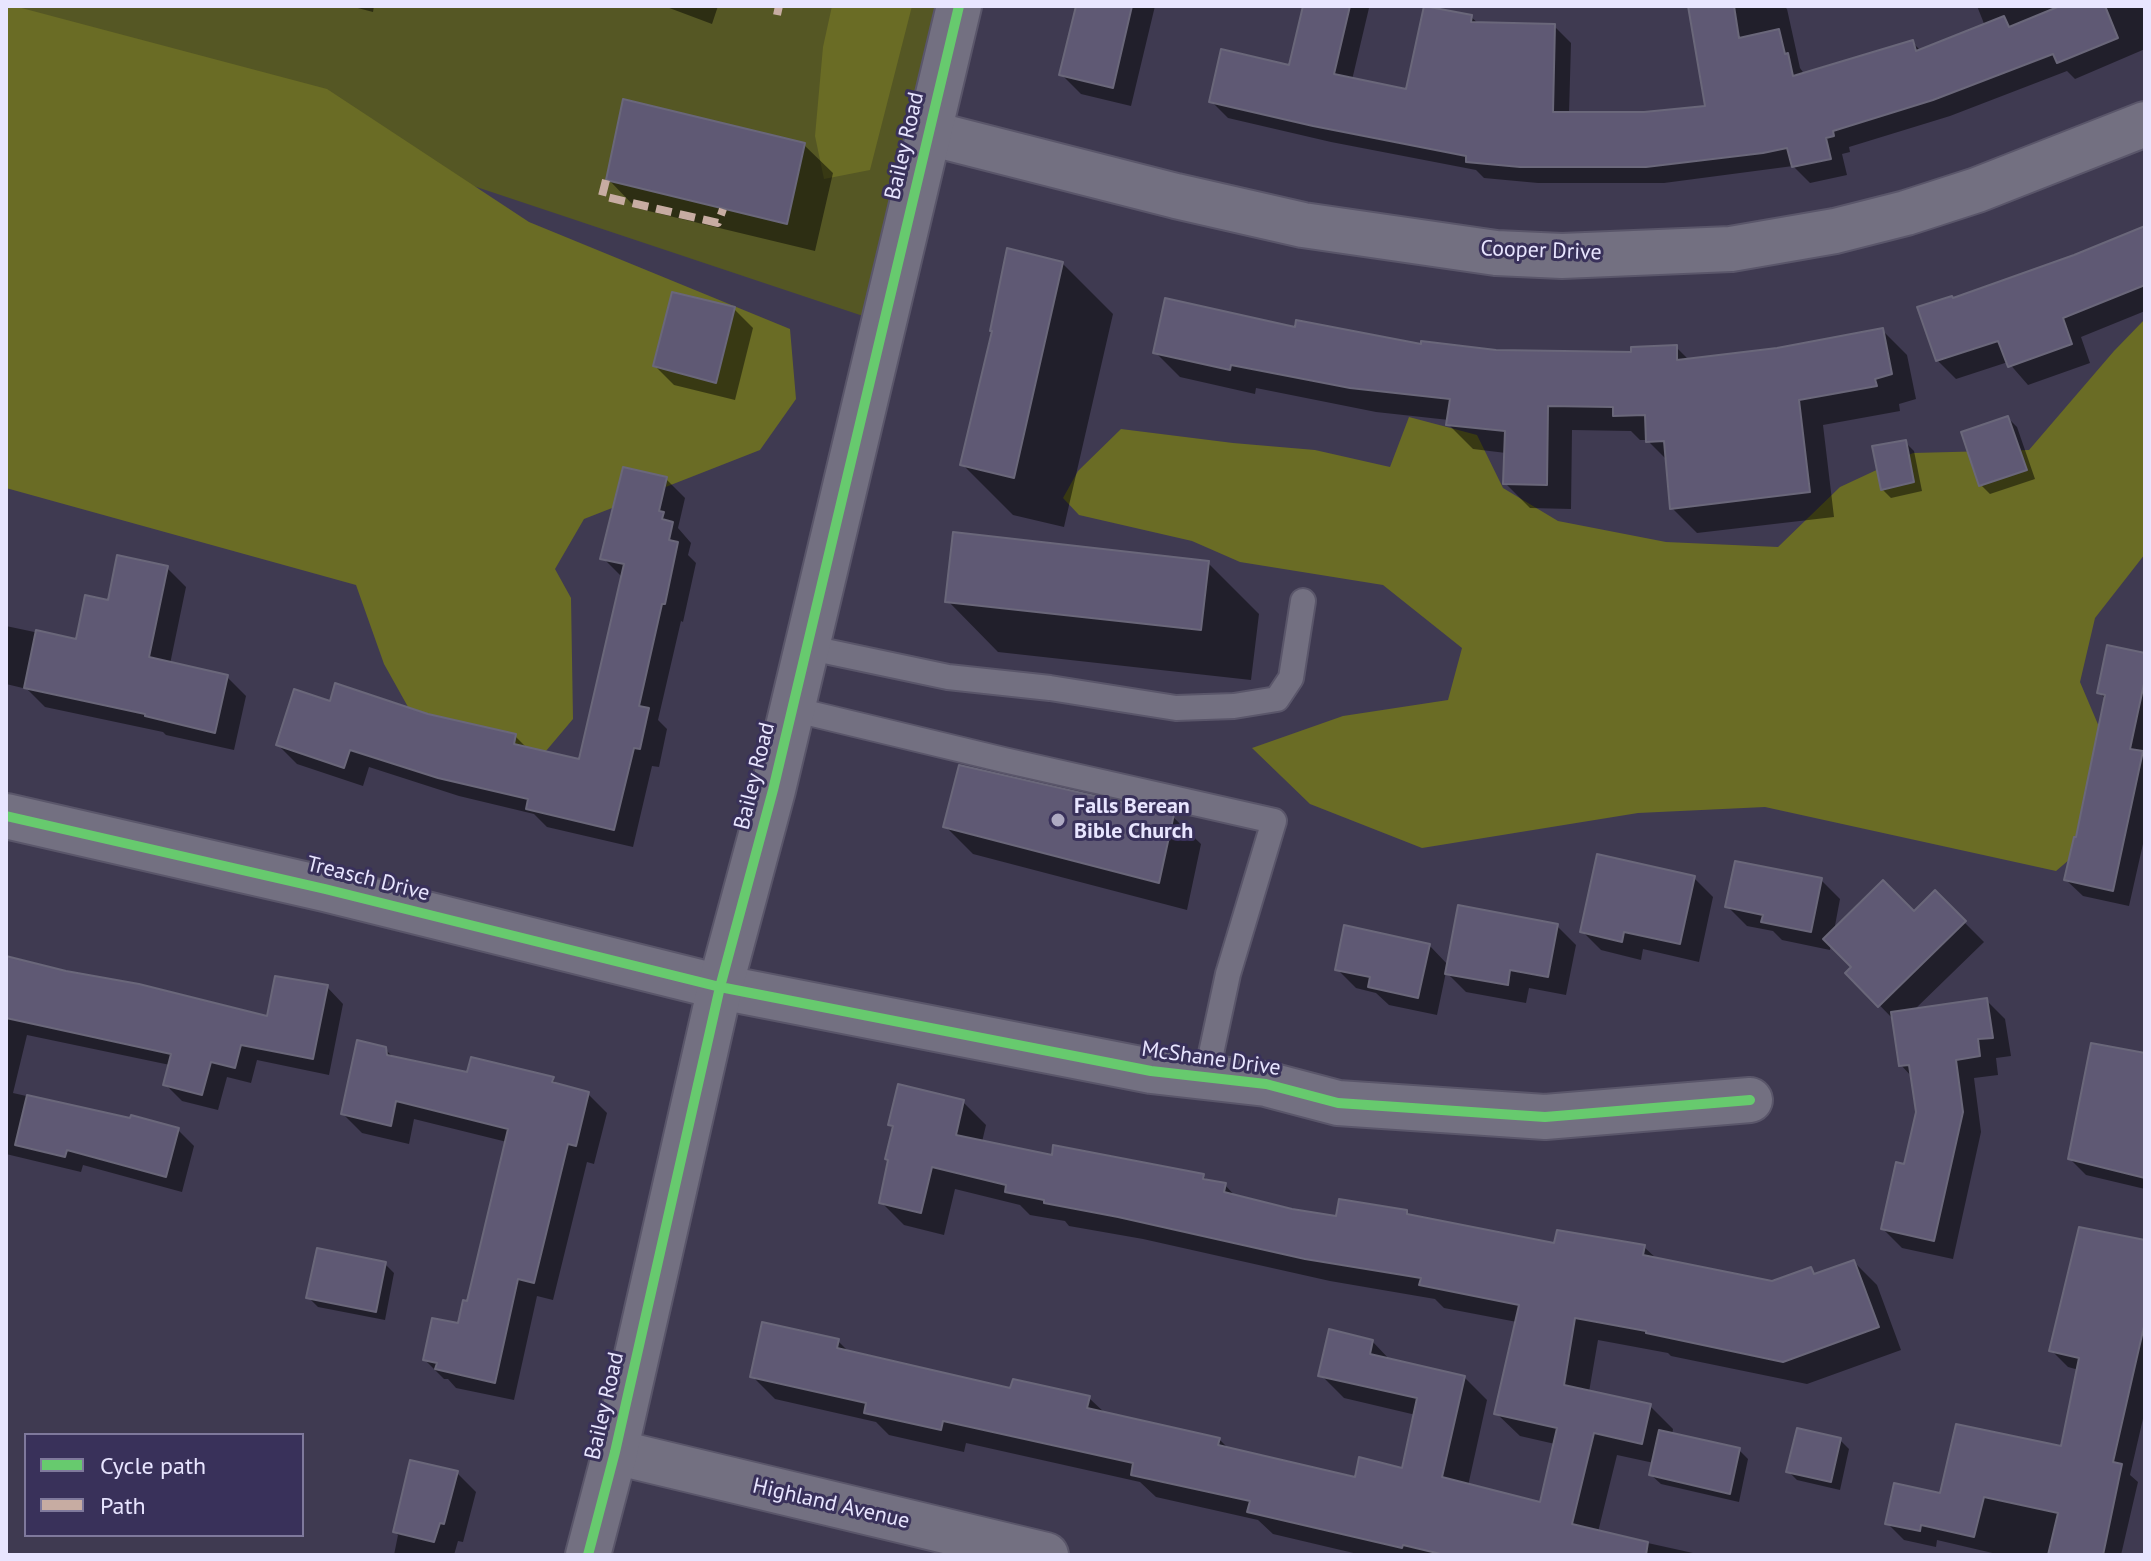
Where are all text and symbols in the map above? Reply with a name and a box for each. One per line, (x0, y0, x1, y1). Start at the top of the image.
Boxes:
street label: Bailey Road (880, 90, 930, 202)
street label: Cooper Drive (1480, 236, 1602, 266)
street label: Bailey Road (729, 720, 781, 832)
place label: Falls Berean Bible Church (1074, 794, 1193, 846)
marker: Falls Berean Bible Church (1049, 811, 1067, 829)
street label: Treasch Drive (304, 851, 432, 907)
street label: McShane Drive (1140, 1036, 1282, 1082)
street label: Bailey Road (580, 1350, 630, 1462)
legend (24, 1433, 304, 1537)
text: Cycle path (100, 1450, 206, 1481)
street label: Highland Avenue (750, 1473, 912, 1535)
text: Path (100, 1490, 146, 1521)

